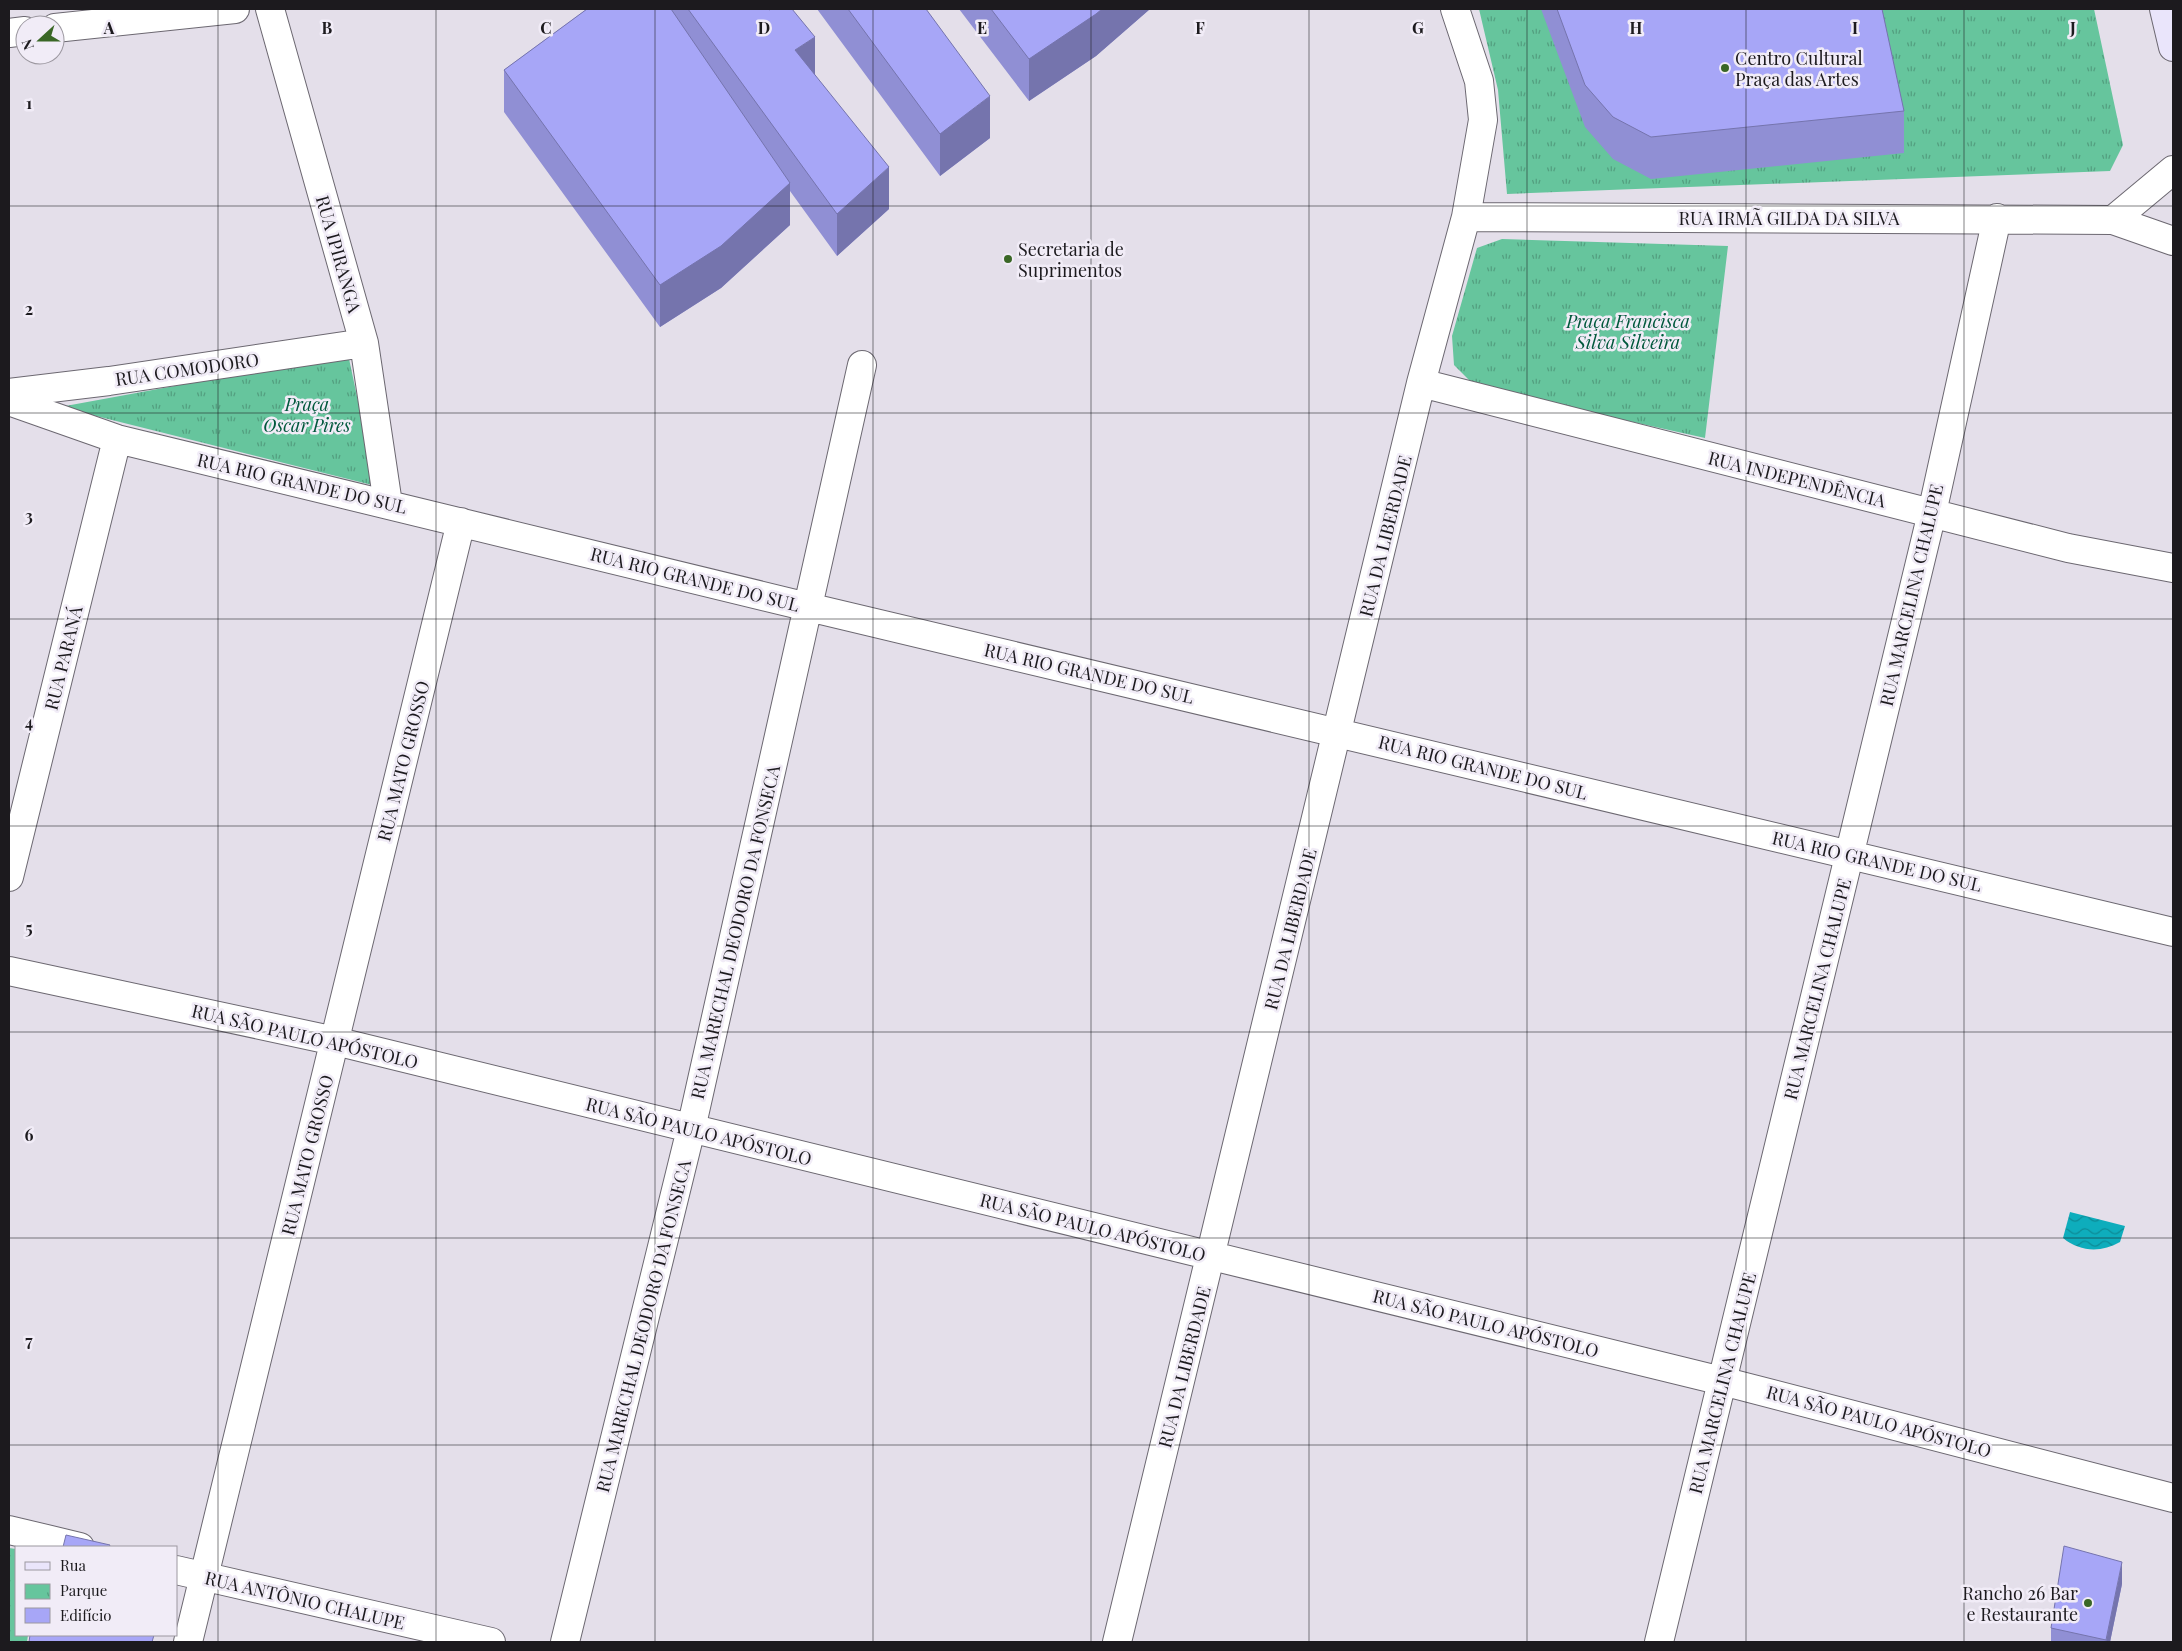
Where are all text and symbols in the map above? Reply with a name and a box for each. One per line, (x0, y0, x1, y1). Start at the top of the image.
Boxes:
north arrow (15, 15, 65, 65)
text: A (103, 17, 115, 38)
text: B (322, 17, 333, 38)
text: C (540, 17, 552, 38)
text: D (758, 17, 770, 38)
text: E (977, 17, 987, 38)
text: F (1195, 17, 1205, 38)
text: G (1412, 17, 1424, 38)
text: H (1630, 17, 1643, 38)
text: I (1852, 17, 1858, 38)
text: J (2069, 17, 2076, 38)
text: N (17, 37, 38, 53)
place label: Centro Cultural Praça das Artes (1735, 46, 1863, 91)
marker: Centro Cultural Praça das Artes (1719, 62, 1731, 74)
text: 1 (26, 92, 32, 113)
street label: RUA IPIRANGA (311, 192, 367, 316)
street label: RUA IRMÃ GILDA DA SILVA (1678, 206, 1900, 230)
place label: Secretaria de Suprimentos (1018, 237, 1124, 282)
marker: Secretaria de Suprimentos (1002, 253, 1014, 265)
text: 2 (25, 298, 33, 319)
park label: Praça Francisca Silva Silveira (1565, 309, 1690, 354)
street label: RUA COMODORO (114, 347, 260, 391)
park label: Praça Oscar Pires (263, 392, 351, 437)
street label: RUA INDEPENDÊNCIA (1706, 445, 1889, 513)
street label: RUA RIO GRANDE DO SUL (195, 447, 409, 519)
street label: RUA DA LIBERDADE (1353, 453, 1417, 619)
street label: RUA MARCELINA CHALUPE (1874, 482, 1948, 708)
text: 3 (25, 505, 33, 526)
street label: RUA RIO GRANDE DO SUL (588, 541, 802, 617)
street label: RUA PARANÁ (38, 603, 88, 713)
street label: RUA RIO GRANDE DO SUL (982, 637, 1196, 709)
street label: RUA MATO GROSSO (371, 678, 435, 844)
text: 4 (25, 711, 33, 732)
street label: RUA RIO GRANDE DO SUL (1376, 729, 1590, 805)
street label: RUA MARECHAL DEODORO DA FONSECA (685, 762, 785, 1101)
street label: RUA RIO GRANDE DO SUL (1770, 825, 1984, 897)
street label: RUA DA LIBERDADE (1258, 846, 1322, 1012)
street label: RUA MARCELINA CHALUPE (1778, 876, 1856, 1102)
text: 5 (25, 917, 33, 938)
street label: RUA SÃO PAULO APÓSTOLO (189, 998, 421, 1074)
street label: RUA MATO GROSSO (275, 1072, 339, 1238)
street label: RUA SÃO PAULO APÓSTOLO (584, 1091, 814, 1171)
text: 6 (25, 1124, 34, 1145)
street label: RUA MARECHAL DEODORO DA FONSECA (590, 1157, 696, 1495)
street label: RUA SÃO PAULO APÓSTOLO (978, 1187, 1208, 1267)
street label: RUA MARCELINA CHALUPE (1683, 1270, 1761, 1496)
street label: RUA SÃO PAULO APÓSTOLO (1371, 1283, 1601, 1363)
street label: RUA DA LIBERDADE (1152, 1284, 1216, 1450)
text: 7 (25, 1330, 33, 1351)
street label: RUA SÃO PAULO APÓSTOLO (1764, 1379, 1994, 1463)
legend (15, 1546, 178, 1636)
text: Rua (60, 1555, 86, 1575)
street label: RUA ANTÔNIO CHALUPE (203, 1565, 407, 1635)
text: Parque (60, 1580, 107, 1600)
place label: Rancho 26 Bar e Restaurante (1962, 1581, 2078, 1626)
marker: Rancho 26 Bar e Restaurante (2082, 1597, 2094, 1609)
text: Edifício (60, 1605, 112, 1625)

